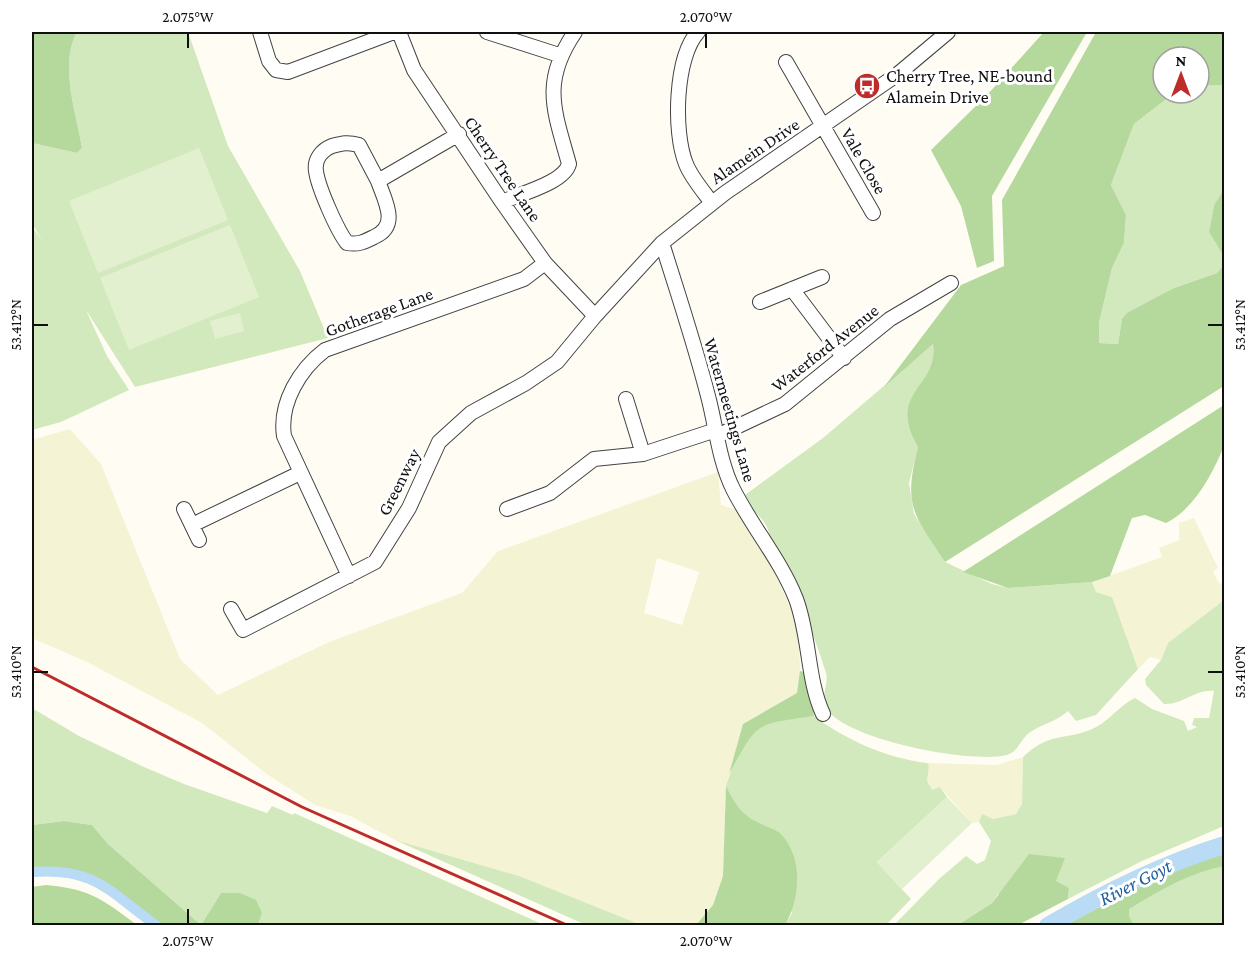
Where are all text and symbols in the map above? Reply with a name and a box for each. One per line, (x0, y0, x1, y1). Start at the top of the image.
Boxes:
text: 2.075°W (162, 9, 214, 25)
text: 2.070°W (680, 9, 733, 25)
north arrow (1151, 45, 1211, 105)
text: N (1176, 52, 1187, 69)
place label: Cherry Tree, NE-bound Alamein Drive (886, 66, 1053, 107)
bus stop icon: Cherry Tree, NE-bound Alamein Drive (852, 71, 882, 101)
street label: Cherry Tree Lane (460, 113, 546, 225)
street label: Alamein Drive (707, 114, 803, 188)
street label: Vale Close (837, 124, 891, 198)
street label: Gotherage Lane (322, 283, 436, 341)
text: 53.412°N (8, 299, 24, 351)
text: 53.412°N (1232, 299, 1248, 351)
street label: Waterford Avenue (768, 300, 883, 396)
street label: Watermeetings Lane (700, 336, 760, 484)
street label: Greenway (374, 445, 425, 519)
text: 53.410°N (8, 645, 24, 699)
text: 53.410°N (1232, 645, 1248, 699)
water label: River Goyt (1095, 854, 1176, 910)
text: 2.075°W (162, 933, 214, 949)
text: 2.070°W (680, 933, 733, 949)

